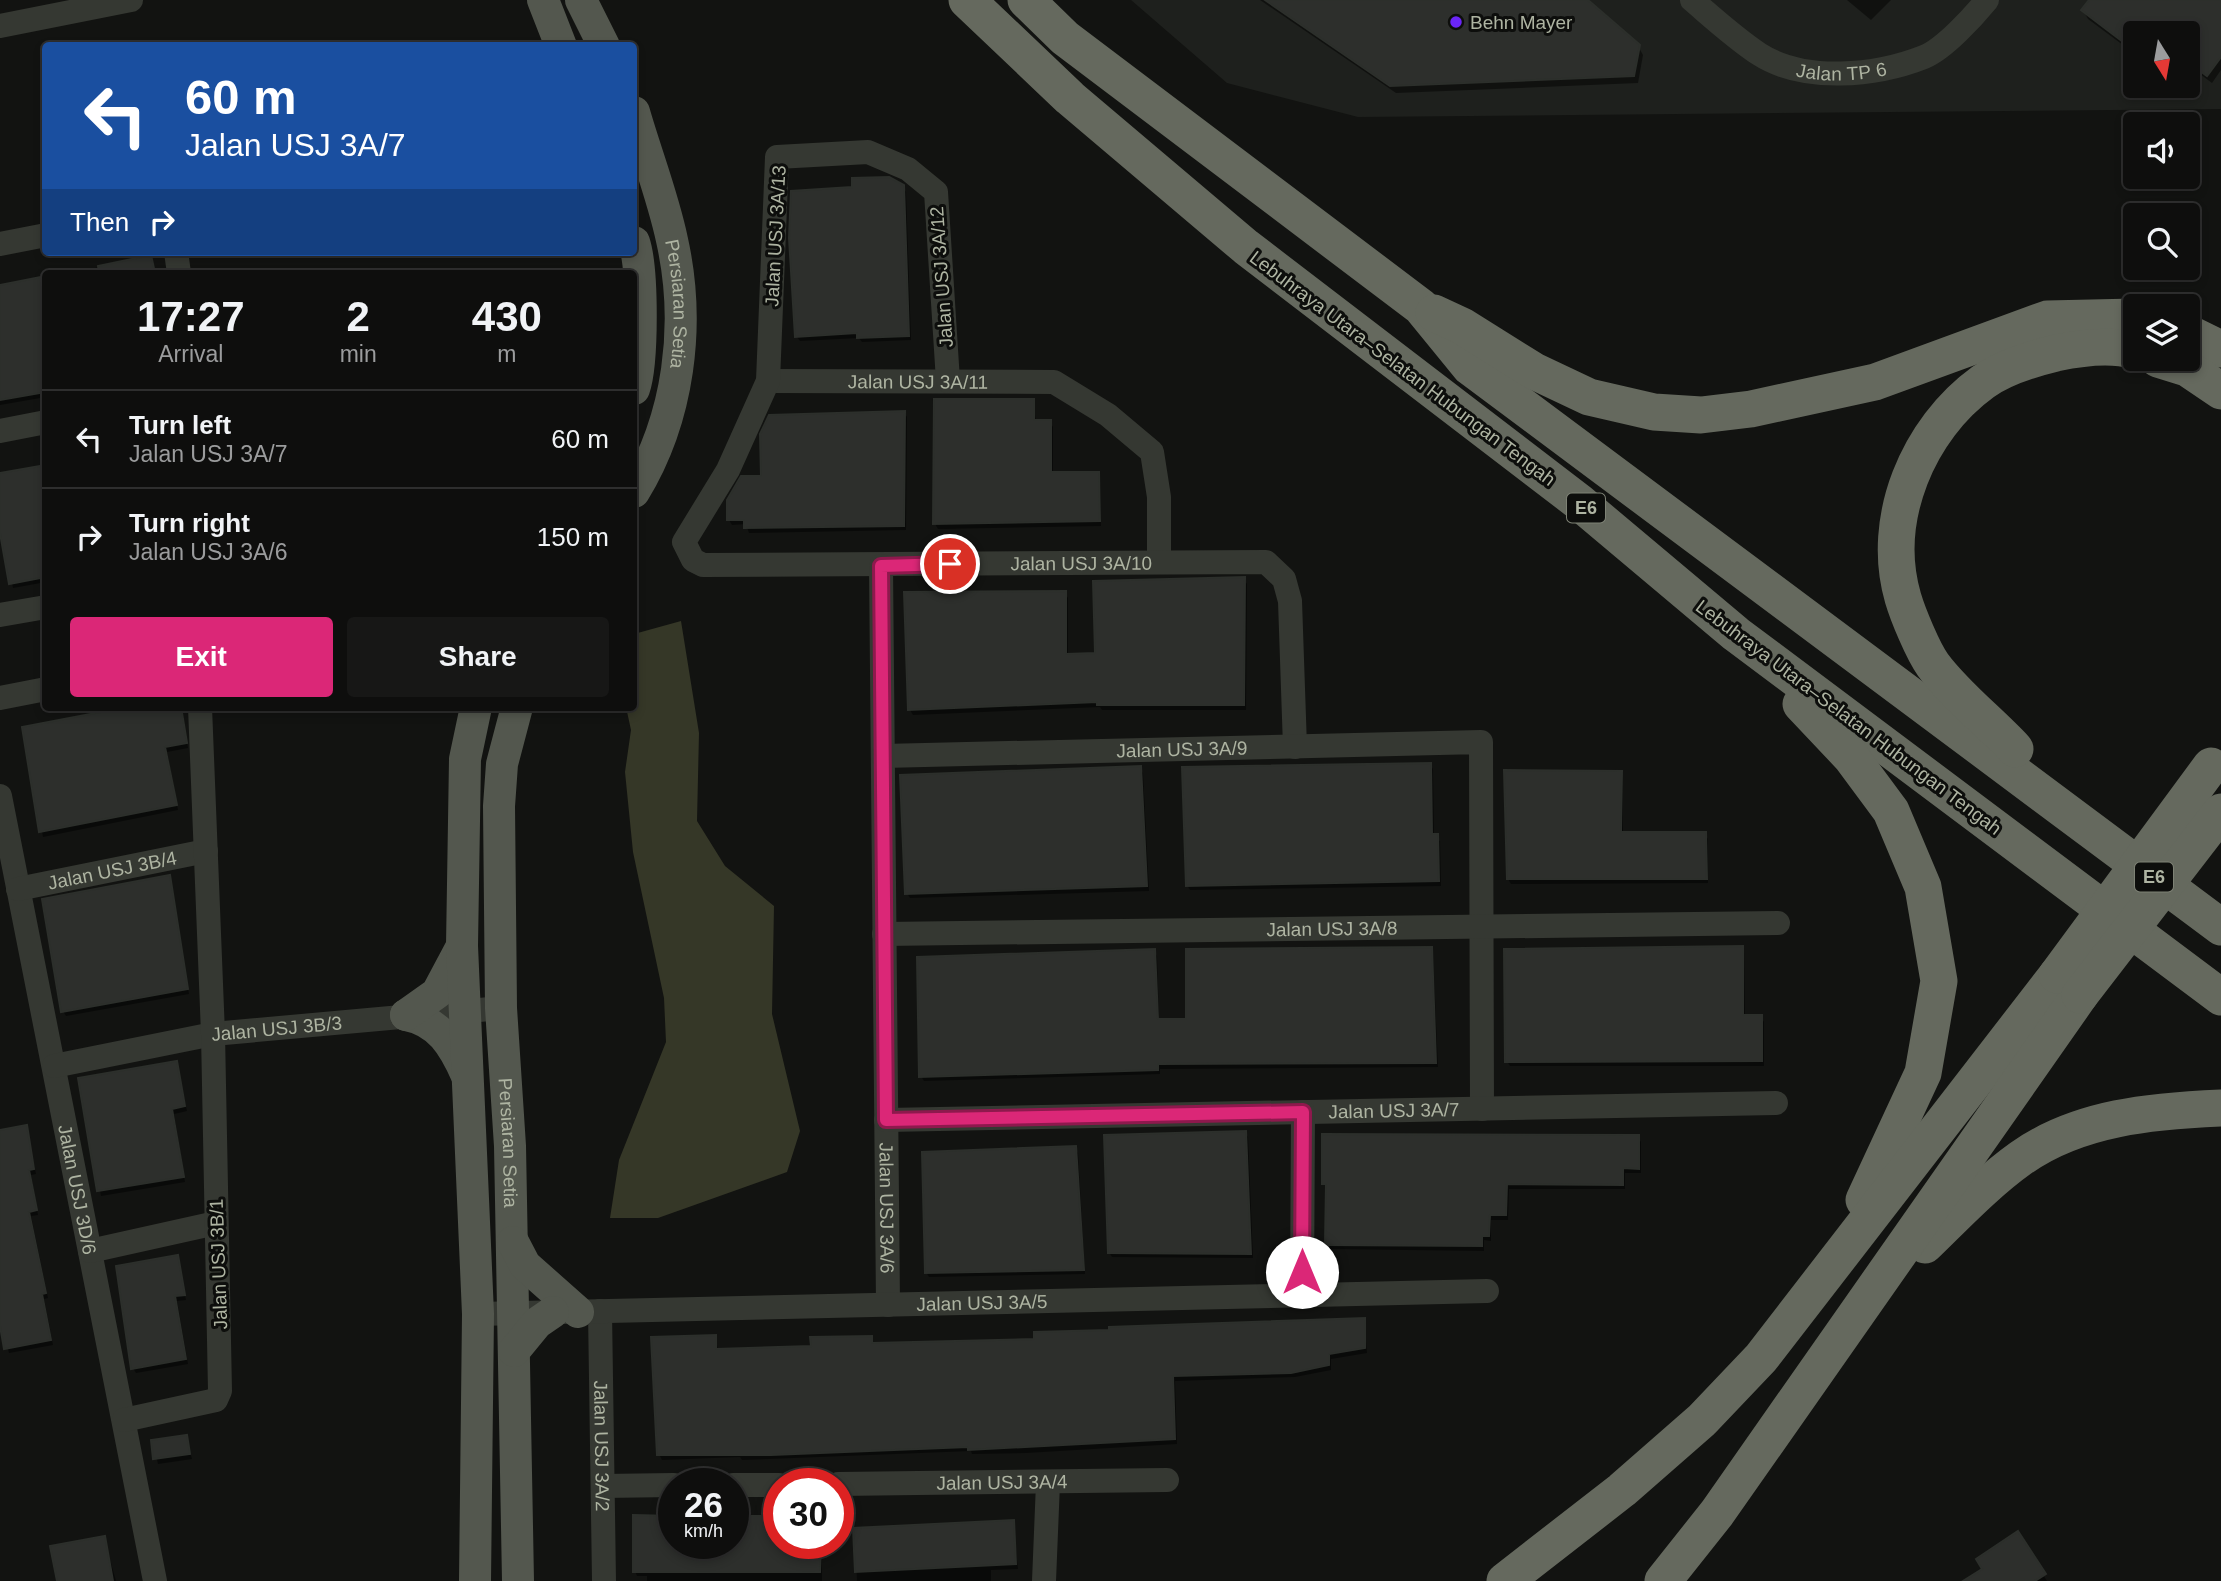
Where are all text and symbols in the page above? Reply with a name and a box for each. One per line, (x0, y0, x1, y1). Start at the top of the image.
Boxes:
place label: Behn Mayer (1470, 12, 1573, 33)
marker: Behn Mayer (1448, 14, 1464, 30)
north arrow (2123, 21, 2200, 98)
map controls (2123, 21, 2200, 371)
street label: Jalan TP 6 (1794, 58, 1888, 85)
icon: left (70, 70, 161, 161)
text: 60 m (185, 70, 297, 124)
button: sound (2123, 112, 2200, 189)
text: Jalan USJ 3A/7 (185, 127, 406, 163)
street label: Jalan USJ 3A/13 (761, 165, 790, 307)
icon: right (143, 203, 181, 241)
button: search (2123, 203, 2200, 280)
street label: Jalan USJ 3A/12 (926, 206, 957, 348)
text: Then (70, 207, 129, 237)
street label: Persiaran Setia (661, 237, 691, 370)
street label: Lebuhraya Utara–Selatan Hubungan Tengah (1246, 247, 1559, 490)
text: 17:27 (137, 293, 245, 340)
text: 2 (346, 293, 370, 340)
text: 430 (472, 293, 542, 340)
button: layers (2123, 294, 2200, 371)
text: Arrival (158, 341, 223, 367)
text: min (340, 341, 377, 367)
text: m (497, 341, 516, 367)
street label: Jalan USJ 3A/11 (848, 371, 988, 393)
text: Turn left (129, 410, 231, 440)
icon: left (70, 420, 108, 458)
text: 60 m (551, 424, 609, 454)
text: Jalan USJ 3A/7 (129, 441, 288, 467)
road number: E6 (1567, 494, 1605, 522)
text: Turn right (129, 508, 250, 538)
icon: right (70, 518, 108, 556)
text: 150 m (537, 522, 609, 552)
pin (920, 534, 980, 594)
text: Jalan USJ 3A/6 (129, 539, 288, 565)
icon: arrive (931, 545, 969, 583)
street label: Jalan USJ 3A/10 (1010, 553, 1152, 574)
street label: Lebuhraya Utara–Selatan Hubungan Tengah (1692, 596, 2005, 839)
button: Exit (70, 617, 333, 697)
button: Share (347, 617, 609, 697)
street label: Jalan USJ 3A/9 (1116, 737, 1248, 762)
street label: Jalan USJ 3B/4 (46, 847, 179, 894)
road number: E6 (2135, 862, 2173, 892)
street label: Jalan USJ 3A/8 (1266, 918, 1398, 940)
street label: Jalan USJ 3B/3 (210, 1012, 343, 1045)
street label: Persiaran Setia (495, 1077, 521, 1208)
street label: Jalan USJ 3A/7 (1328, 1099, 1460, 1123)
street label: Jalan USJ 3D/6 (54, 1123, 100, 1256)
street label: Jalan USJ 3A/6 (875, 1142, 898, 1274)
street label: Jalan USJ 3B/1 (206, 1198, 231, 1330)
position arrow (1265, 1235, 1339, 1309)
street label: Jalan USJ 3A/5 (916, 1291, 1048, 1315)
street label: Jalan USJ 3A/2 (590, 1380, 613, 1512)
speed limit sign: 30 (763, 1468, 854, 1559)
street label: Jalan USJ 3A/4 (936, 1471, 1068, 1494)
text: 26 (684, 1485, 723, 1524)
text: km/h (684, 1521, 723, 1541)

